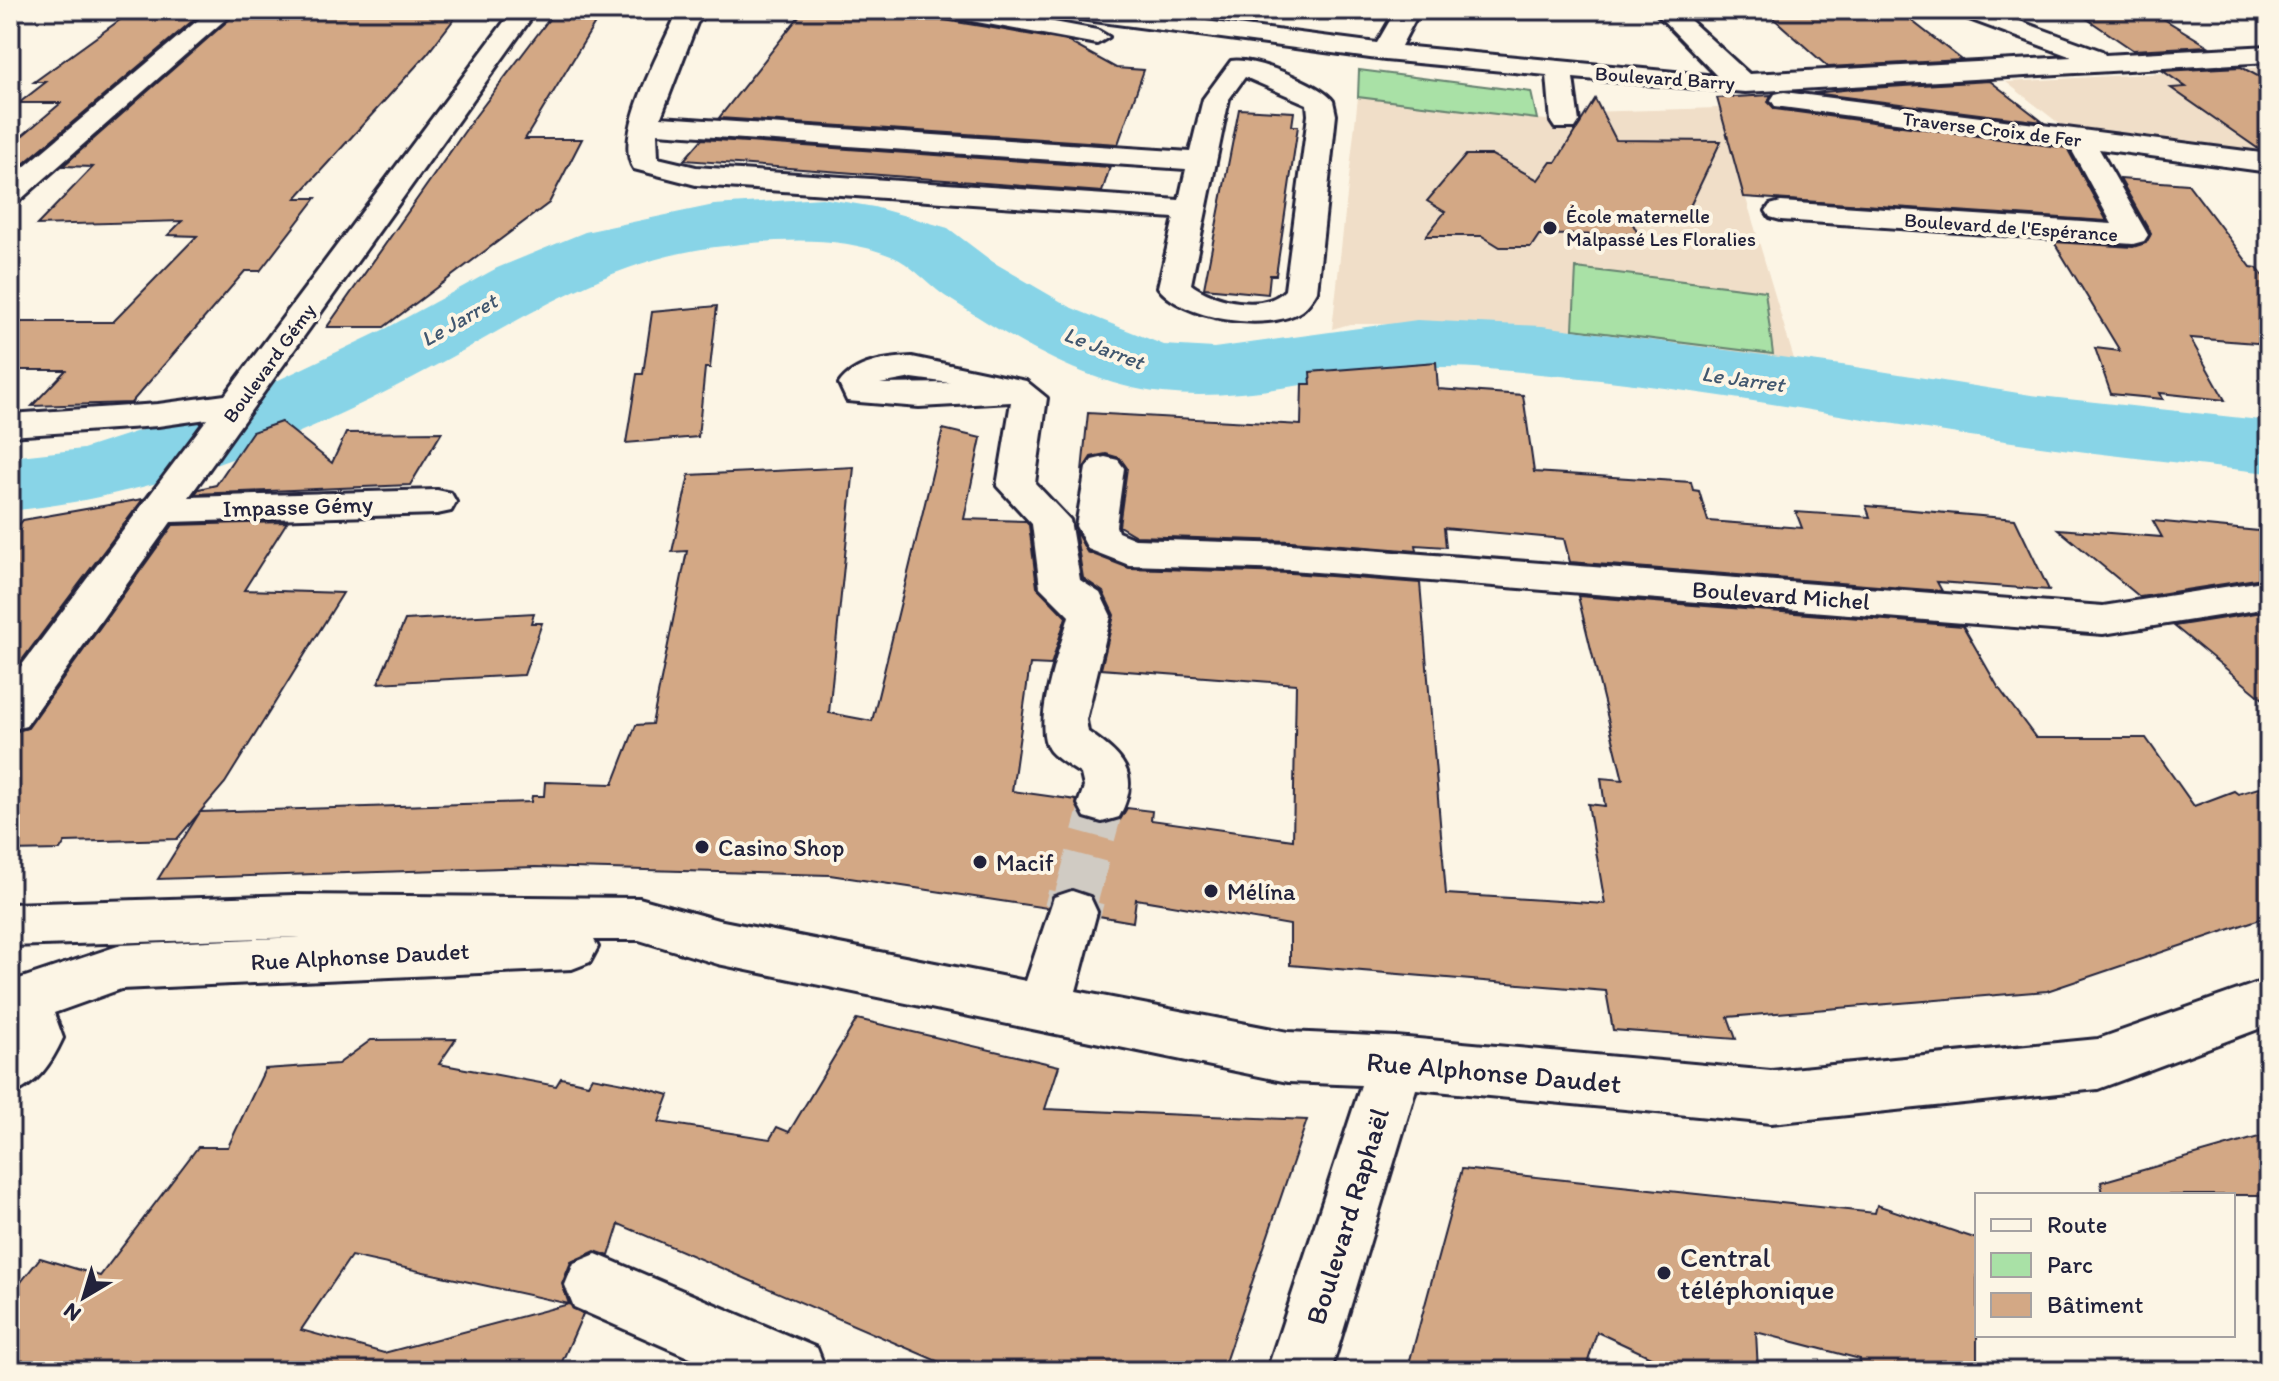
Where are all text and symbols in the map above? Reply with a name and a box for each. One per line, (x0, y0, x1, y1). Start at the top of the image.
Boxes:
street label: Boulevard Barry (1594, 61, 1736, 95)
street label: Traverse Croix de Fer (1901, 106, 2083, 152)
place label: École maternelle Malpassé Les Floralies (1566, 204, 1756, 251)
street label: Boulevard de l'Espérance (1903, 208, 2119, 246)
marker: École maternelle Malpassé Les Floralies (1541, 219, 1559, 237)
water label: Le Jarret (416, 287, 503, 353)
street label: Boulevard Gémy (218, 298, 321, 427)
water label: Le Jarret (1060, 320, 1149, 376)
water label: Le Jarret (1700, 360, 1788, 398)
street label: Impasse Gémy (222, 489, 374, 523)
street label: Boulevard Michel (1691, 574, 1871, 616)
place label: Casino Shop (718, 833, 844, 862)
marker: Casino Shop (693, 838, 711, 856)
place label: Macif (996, 848, 1054, 877)
marker: Macif (971, 853, 989, 871)
place label: Mélína (1227, 877, 1296, 906)
marker: Mélína (1202, 882, 1220, 900)
street label: Rue Alphonse Daudet (250, 936, 470, 976)
street label: Rue Alphonse Daudet (1365, 1044, 1623, 1100)
street label: Boulevard Raphaël (1298, 1103, 1396, 1328)
legend (1975, 1193, 2235, 1337)
text: Route (2047, 1210, 2107, 1239)
place label: Central téléphonique (1680, 1240, 1835, 1306)
text: Parc (2047, 1250, 2093, 1279)
north arrow (44, 1257, 124, 1337)
marker: Central téléphonique (1655, 1264, 1673, 1282)
text: Bâtiment (2047, 1290, 2143, 1319)
text: N (58, 1297, 86, 1328)

